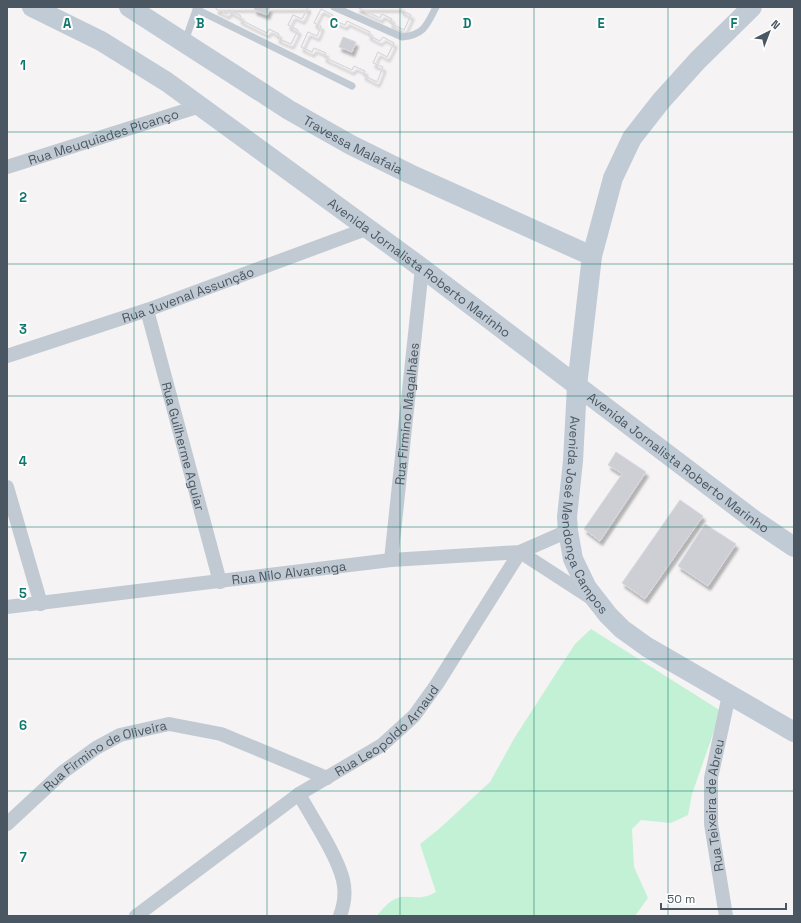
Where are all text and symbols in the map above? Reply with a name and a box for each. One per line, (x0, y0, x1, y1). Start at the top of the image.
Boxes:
north arrow (749, 12, 789, 52)
text: A (63, 15, 72, 32)
text: B (196, 15, 205, 32)
text: C (330, 15, 338, 32)
text: D (463, 15, 472, 32)
text: E (597, 15, 605, 32)
text: F (731, 15, 738, 32)
text: N (768, 17, 783, 32)
text: 1 (20, 57, 26, 74)
street label: Rua Meuquiades Picanço (26, 105, 181, 169)
street label: Travessa Malafaia (300, 112, 406, 178)
text: 2 (19, 189, 27, 206)
street label: Avenida Jornalista Roberto Marinho (325, 194, 514, 341)
street label: Rua Juvenal Assunção (120, 263, 257, 327)
text: 3 (19, 321, 27, 338)
street label: Rua Firmino Magalhães (391, 342, 423, 486)
street label: Rua Guilherme Aguiar (158, 380, 208, 513)
street label: Avenida Jornalista Roberto Marinho (584, 389, 772, 537)
street label: Avenida José Mendonça Campos (558, 415, 612, 618)
text: 4 (19, 453, 27, 470)
street label: Rua Nilo Alvarenga (231, 558, 348, 588)
text: 5 (19, 585, 27, 602)
street label: Rua Leopoldo Arnaud (332, 682, 443, 780)
text: 6 (19, 717, 27, 734)
street label: Rua Firmino de Oliveira (40, 717, 169, 795)
street label: Rua Teixeira de Abreu (702, 738, 728, 873)
text: 7 (19, 849, 27, 866)
scale bar (661, 885, 786, 911)
text: 50 m (667, 891, 695, 907)

